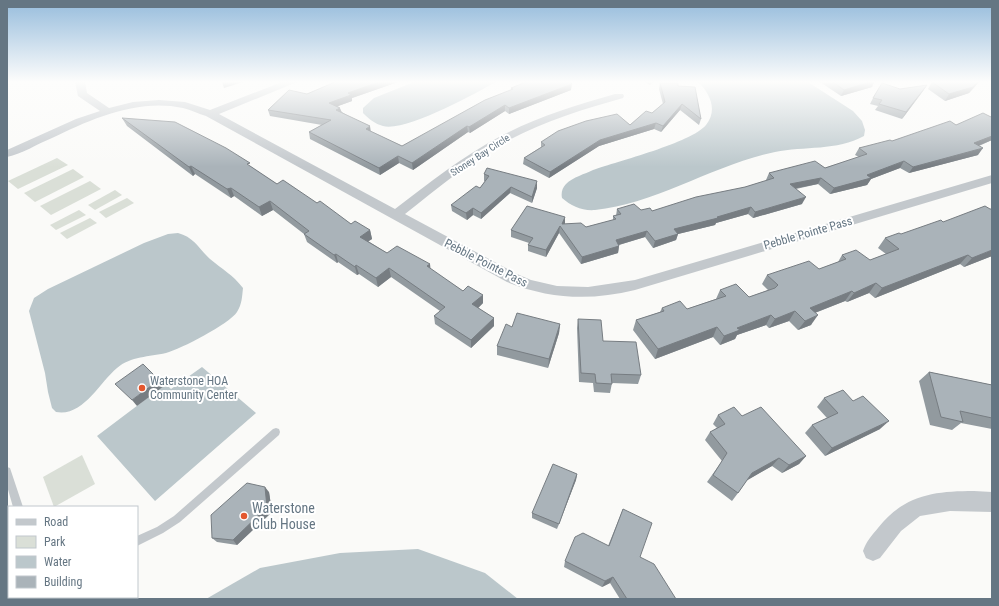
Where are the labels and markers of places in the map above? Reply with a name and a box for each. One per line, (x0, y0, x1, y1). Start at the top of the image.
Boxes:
place label: Waterstone HOA Community Center (150, 374, 238, 402)
marker: Waterstone HOA Community Center (137, 383, 147, 393)
place label: Waterstone Club House (252, 500, 316, 532)
marker: Waterstone Club House (239, 511, 249, 521)

